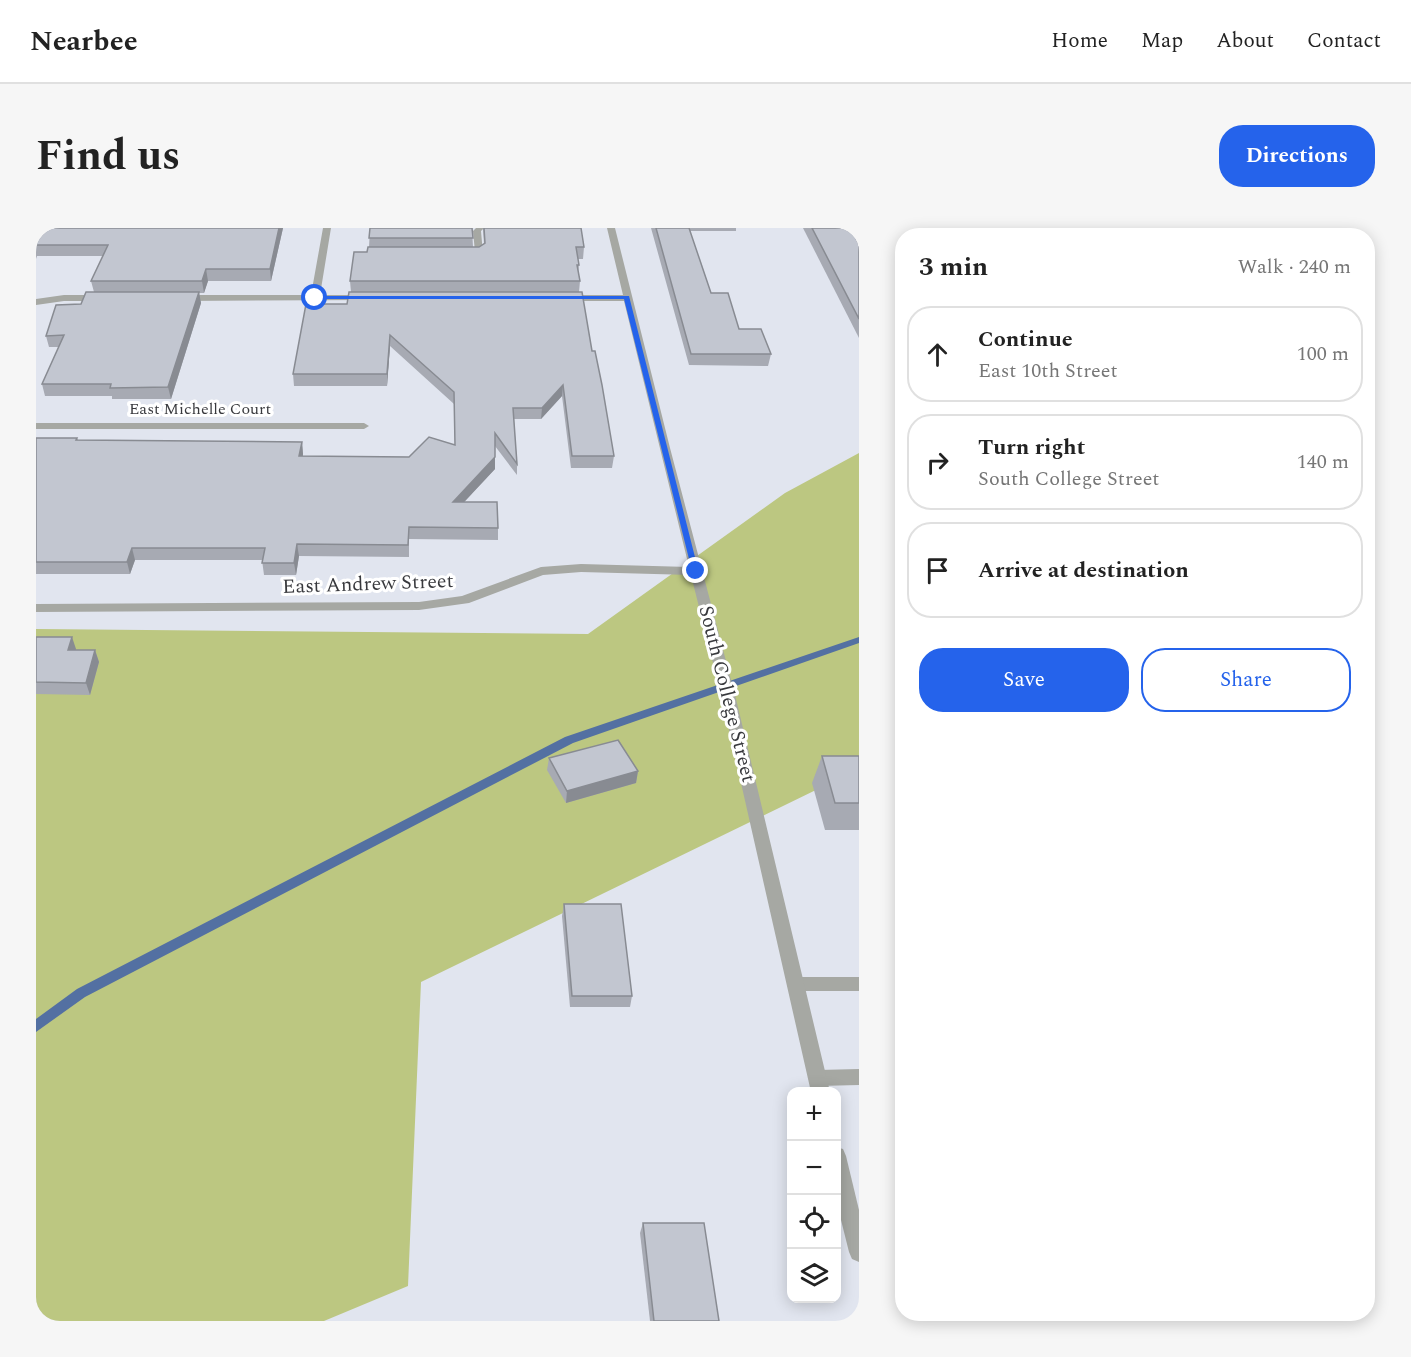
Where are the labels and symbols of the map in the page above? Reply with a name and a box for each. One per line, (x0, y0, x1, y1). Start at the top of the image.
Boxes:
route start (301, 284, 327, 310)
street label: East Michelle Court (129, 397, 271, 421)
route end (682, 557, 708, 583)
street label: East Andrew Street (282, 566, 454, 602)
street label: South College Street (691, 602, 763, 786)

